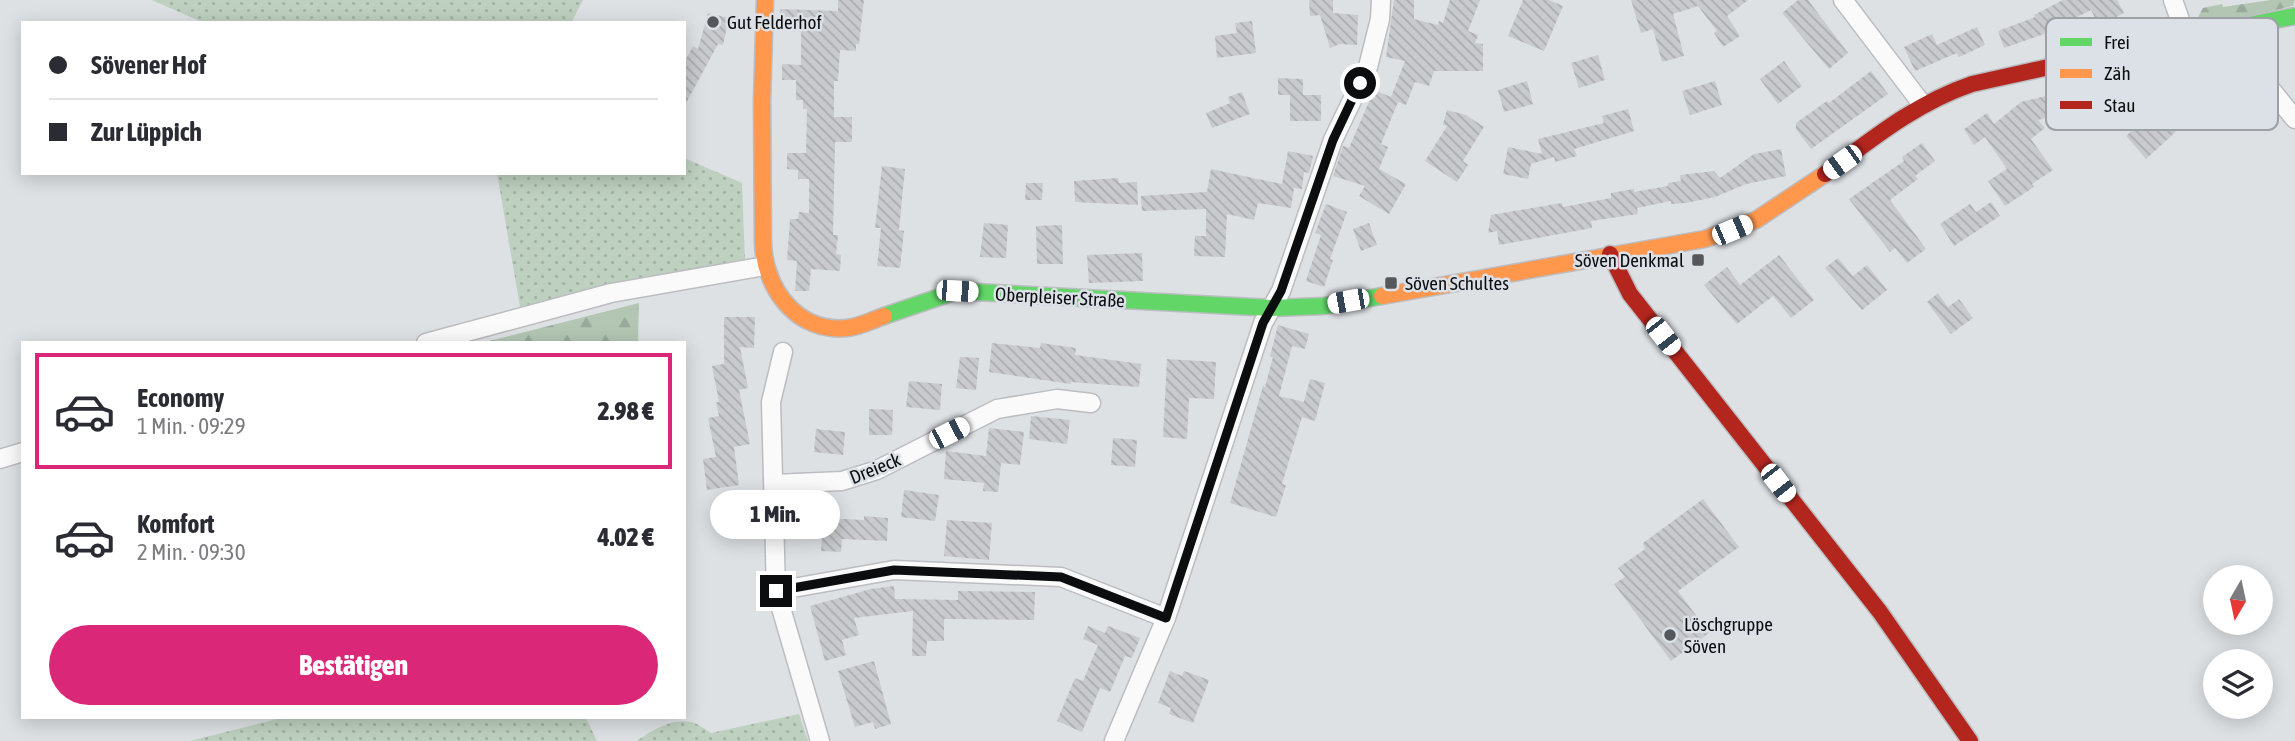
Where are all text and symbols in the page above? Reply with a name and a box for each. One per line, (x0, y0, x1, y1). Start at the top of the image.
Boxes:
place label: Gut Felderhof (727, 11, 822, 33)
marker: Gut Felderhof (705, 14, 721, 30)
legend (2046, 18, 2278, 130)
text: Frei (2104, 31, 2130, 53)
text: Sövener Hof (91, 50, 206, 80)
text: Zäh (2104, 62, 2131, 84)
route start (1344, 67, 1376, 99)
text: Stau (2104, 94, 2135, 116)
text: Zur Lüppich (91, 117, 202, 147)
car (1819, 141, 1866, 183)
car (1709, 212, 1756, 248)
place label: Söven Denkmal (1575, 249, 1684, 271)
marker: Söven Denkmal (1690, 252, 1706, 268)
place label: Söven Schultes (1405, 272, 1509, 294)
marker: Söven Schultes (1383, 275, 1399, 291)
car (936, 279, 979, 303)
street label: Oberpleiser Straße (995, 283, 1125, 311)
car (1326, 287, 1371, 315)
car (1642, 313, 1685, 359)
icon: car (53, 380, 116, 443)
text: Economy (137, 383, 224, 413)
text: 2.98 € (597, 396, 654, 426)
text: 1 Min. · 09:29 (137, 413, 245, 439)
car (926, 414, 973, 452)
street label: Dreieck (846, 448, 904, 488)
car (1757, 460, 1800, 506)
callout: 1 Min. (711, 490, 841, 538)
text: 1 Min. (750, 501, 800, 527)
icon: car (53, 506, 116, 569)
text: Komfort (137, 509, 214, 539)
text: 4.02 € (597, 522, 654, 552)
text: 2 Min. · 09:30 (137, 539, 245, 565)
north arrow (2203, 565, 2273, 635)
map controls (2203, 565, 2273, 719)
route end (760, 575, 792, 607)
place label: Löschgruppe Söven (1684, 613, 1773, 657)
button: Bestätigen (49, 625, 658, 705)
marker: Löschgruppe Söven (1662, 627, 1678, 643)
button: layers (2203, 649, 2273, 719)

